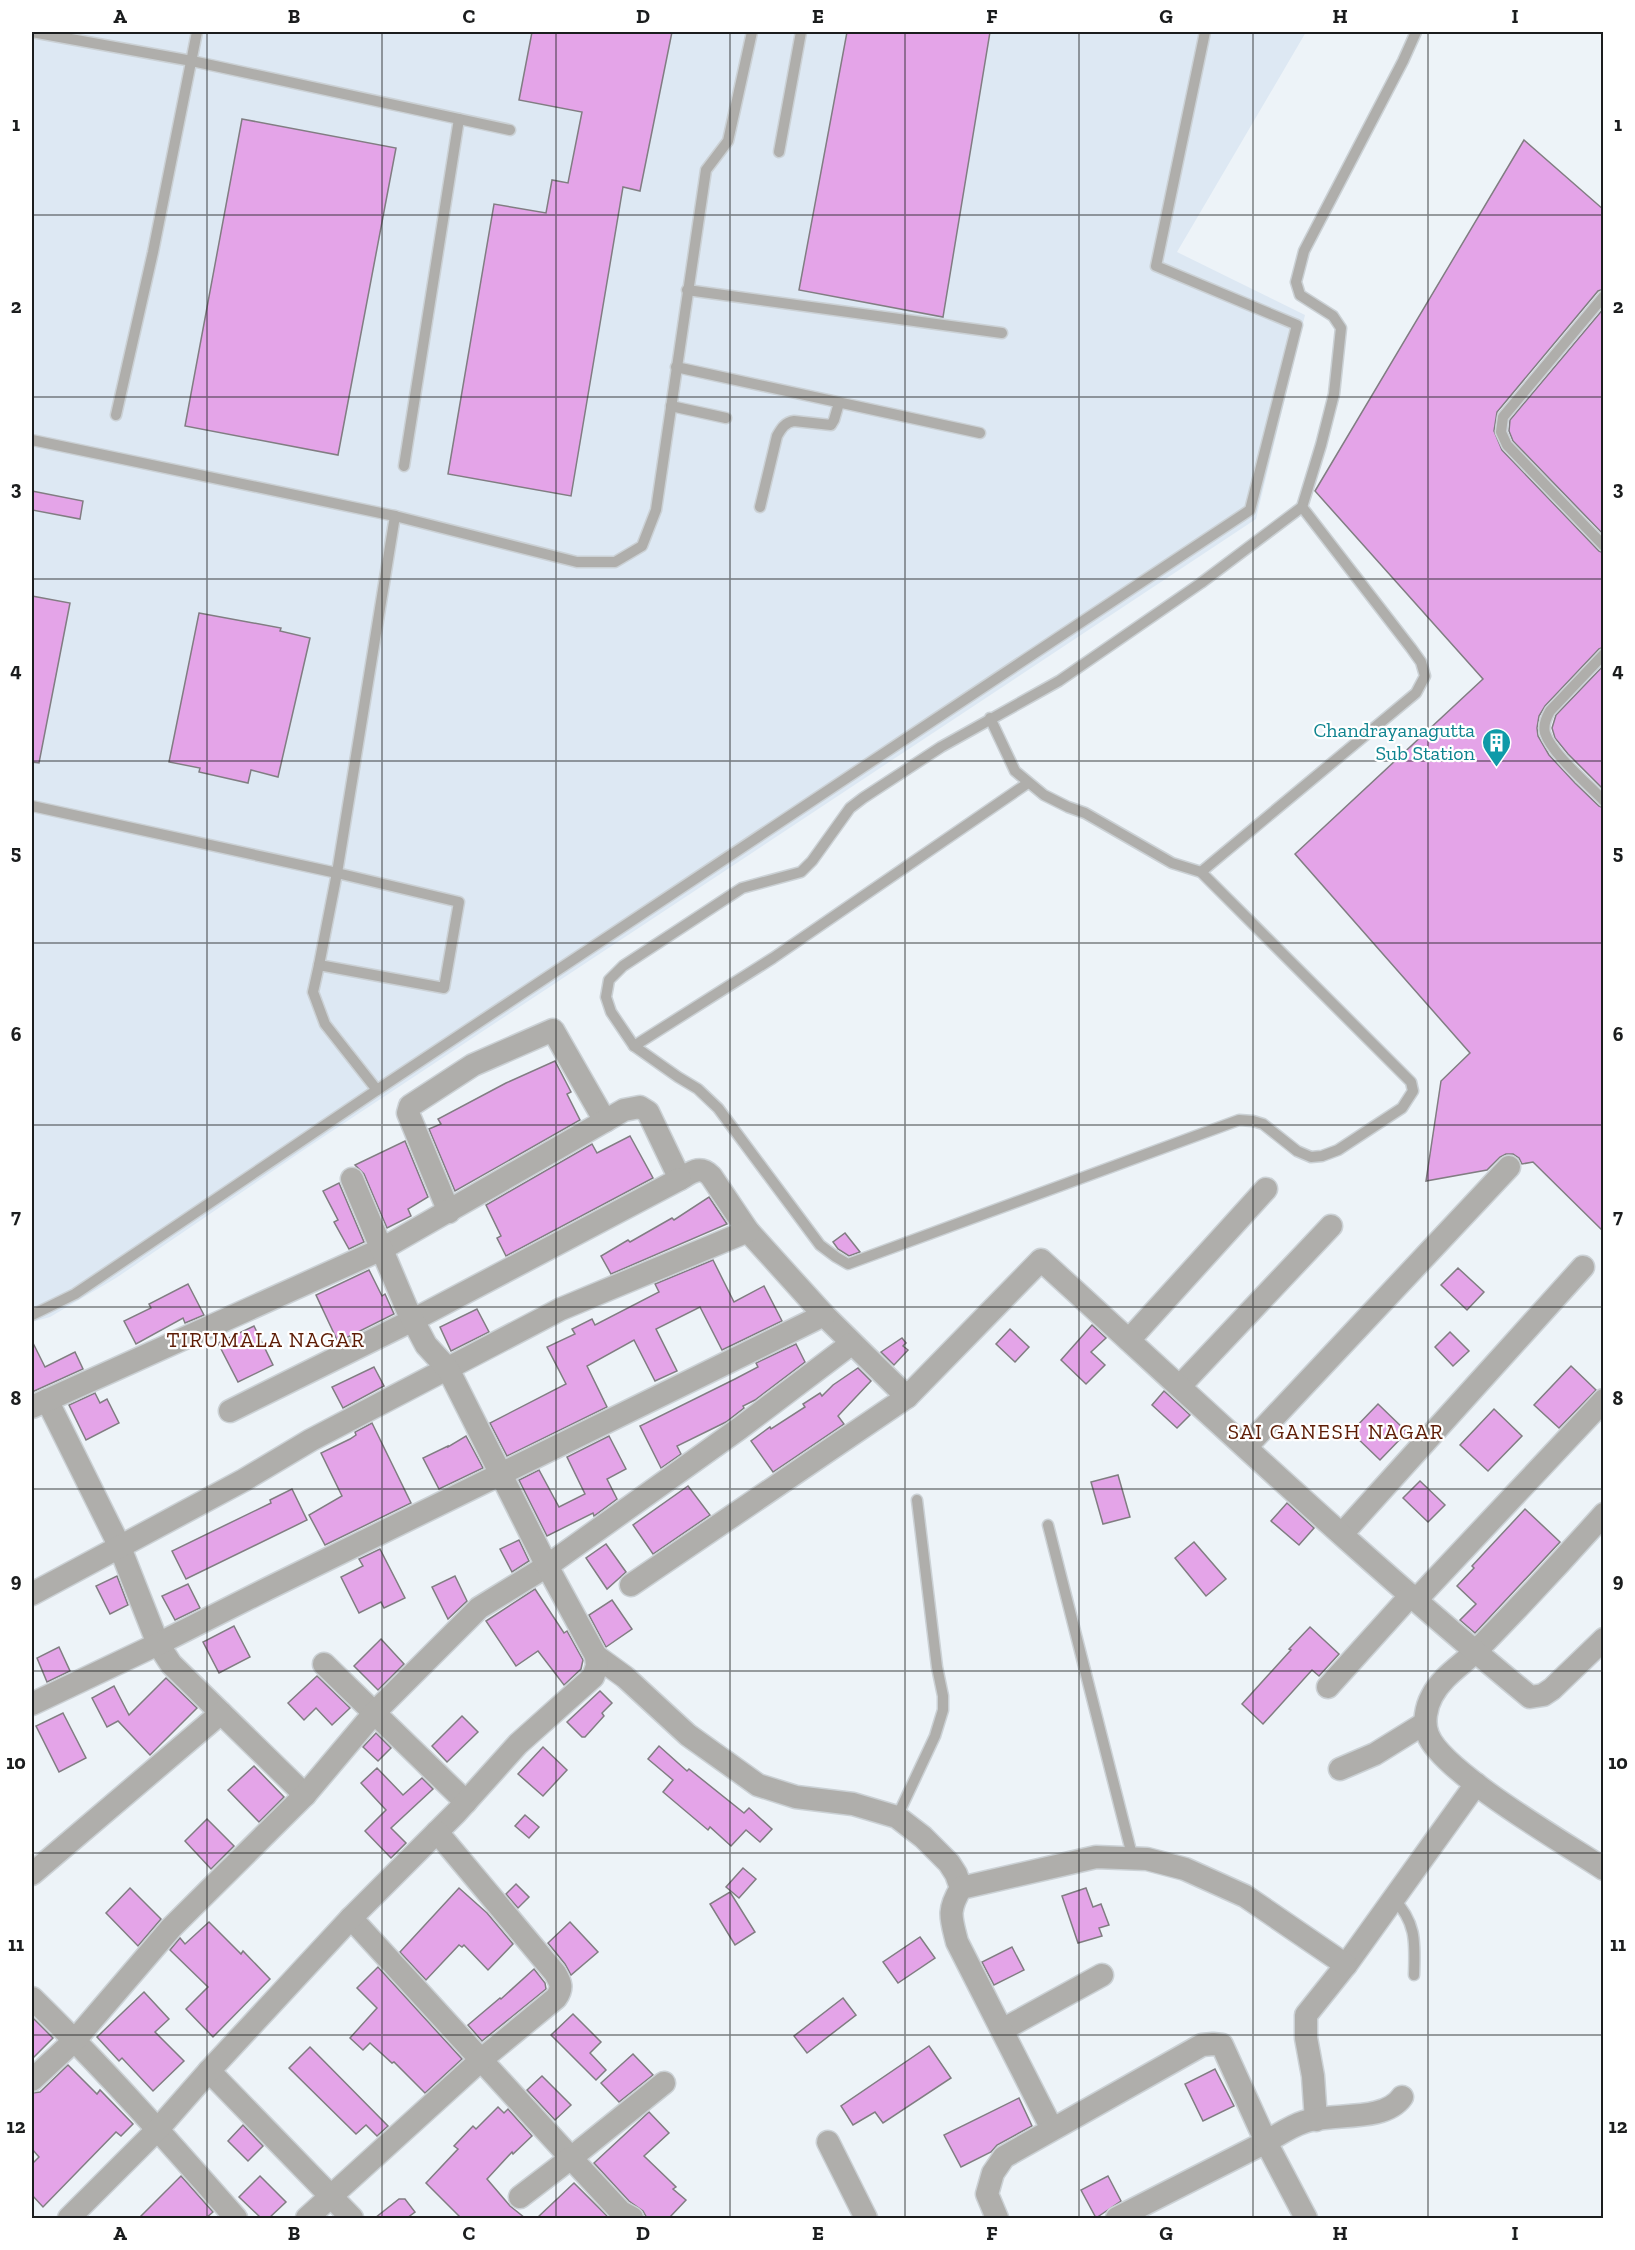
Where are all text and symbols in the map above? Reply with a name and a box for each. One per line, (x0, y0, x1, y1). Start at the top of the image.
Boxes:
text: A (113, 4, 127, 28)
text: B (288, 4, 300, 28)
text: C (463, 4, 476, 28)
text: D (636, 4, 650, 28)
text: E (812, 4, 824, 28)
text: F (986, 4, 998, 28)
text: G (1159, 4, 1173, 28)
text: H (1332, 4, 1348, 28)
text: I (1511, 4, 1519, 28)
text: 1 (12, 112, 20, 136)
text: 1 (1614, 112, 1622, 136)
text: 2 (11, 294, 22, 318)
text: 2 (1613, 294, 1624, 318)
text: 3 (11, 476, 22, 500)
text: 3 (1613, 476, 1624, 500)
text: 4 (10, 658, 22, 682)
text: 4 (1612, 658, 1624, 682)
place label: Chandrayanagutta Sub Station (1313, 718, 1476, 765)
building icon: Chandrayanagutta Sub Station (1480, 726, 1512, 768)
text: 5 (11, 840, 21, 864)
text: 5 (1613, 840, 1623, 864)
text: 6 (11, 1022, 22, 1046)
text: 6 (1613, 1022, 1624, 1046)
text: 7 (11, 1204, 21, 1228)
text: 7 (1613, 1204, 1623, 1228)
district label: TIRUMALA NAGAR (167, 1327, 365, 1352)
text: 8 (11, 1386, 22, 1410)
text: 8 (1613, 1386, 1624, 1410)
district label: SAI GANESH NAGAR (1228, 1419, 1444, 1444)
text: 9 (11, 1568, 22, 1592)
text: 9 (1613, 1568, 1624, 1592)
text: 10 (6, 1750, 26, 1774)
text: 10 (1608, 1750, 1628, 1774)
text: 11 (8, 1932, 24, 1956)
text: 11 (1610, 1932, 1626, 1956)
text: 12 (7, 2114, 26, 2138)
text: 12 (1609, 2114, 1628, 2138)
text: A (113, 2221, 127, 2245)
text: B (288, 2221, 300, 2245)
text: C (463, 2221, 476, 2245)
text: D (636, 2221, 650, 2245)
text: E (812, 2221, 824, 2245)
text: F (986, 2221, 998, 2245)
text: G (1159, 2221, 1173, 2245)
text: H (1332, 2221, 1348, 2245)
text: I (1511, 2221, 1519, 2245)

